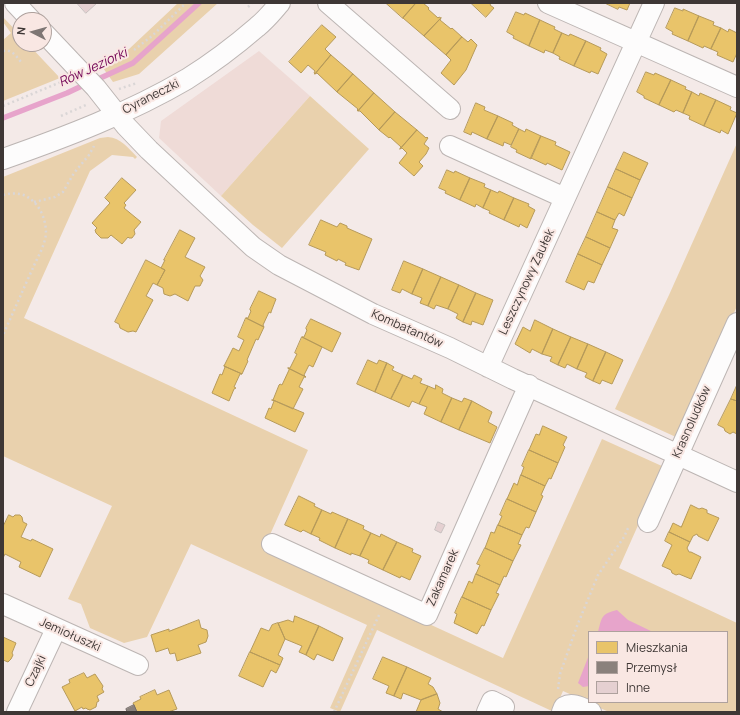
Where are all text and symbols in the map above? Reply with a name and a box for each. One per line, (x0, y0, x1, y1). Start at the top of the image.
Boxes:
north arrow (12, 12, 52, 52)
text: N (13, 26, 28, 36)
water label: Rów Jeziorki (56, 45, 130, 91)
street label: Cyraneczki (120, 77, 182, 117)
street label: Leszczynowy Zaułek (496, 227, 558, 337)
street label: Kombatantów (369, 307, 445, 351)
street label: Krasnoludków (670, 384, 714, 460)
street label: Zakamarek (424, 547, 462, 609)
street label: Jemiołuszki (37, 615, 103, 655)
legend (588, 631, 728, 703)
text: Mieszkania (626, 639, 688, 656)
street label: Czajki (23, 653, 49, 689)
text: Przemysł (626, 659, 677, 676)
text: Inne (626, 679, 650, 696)

